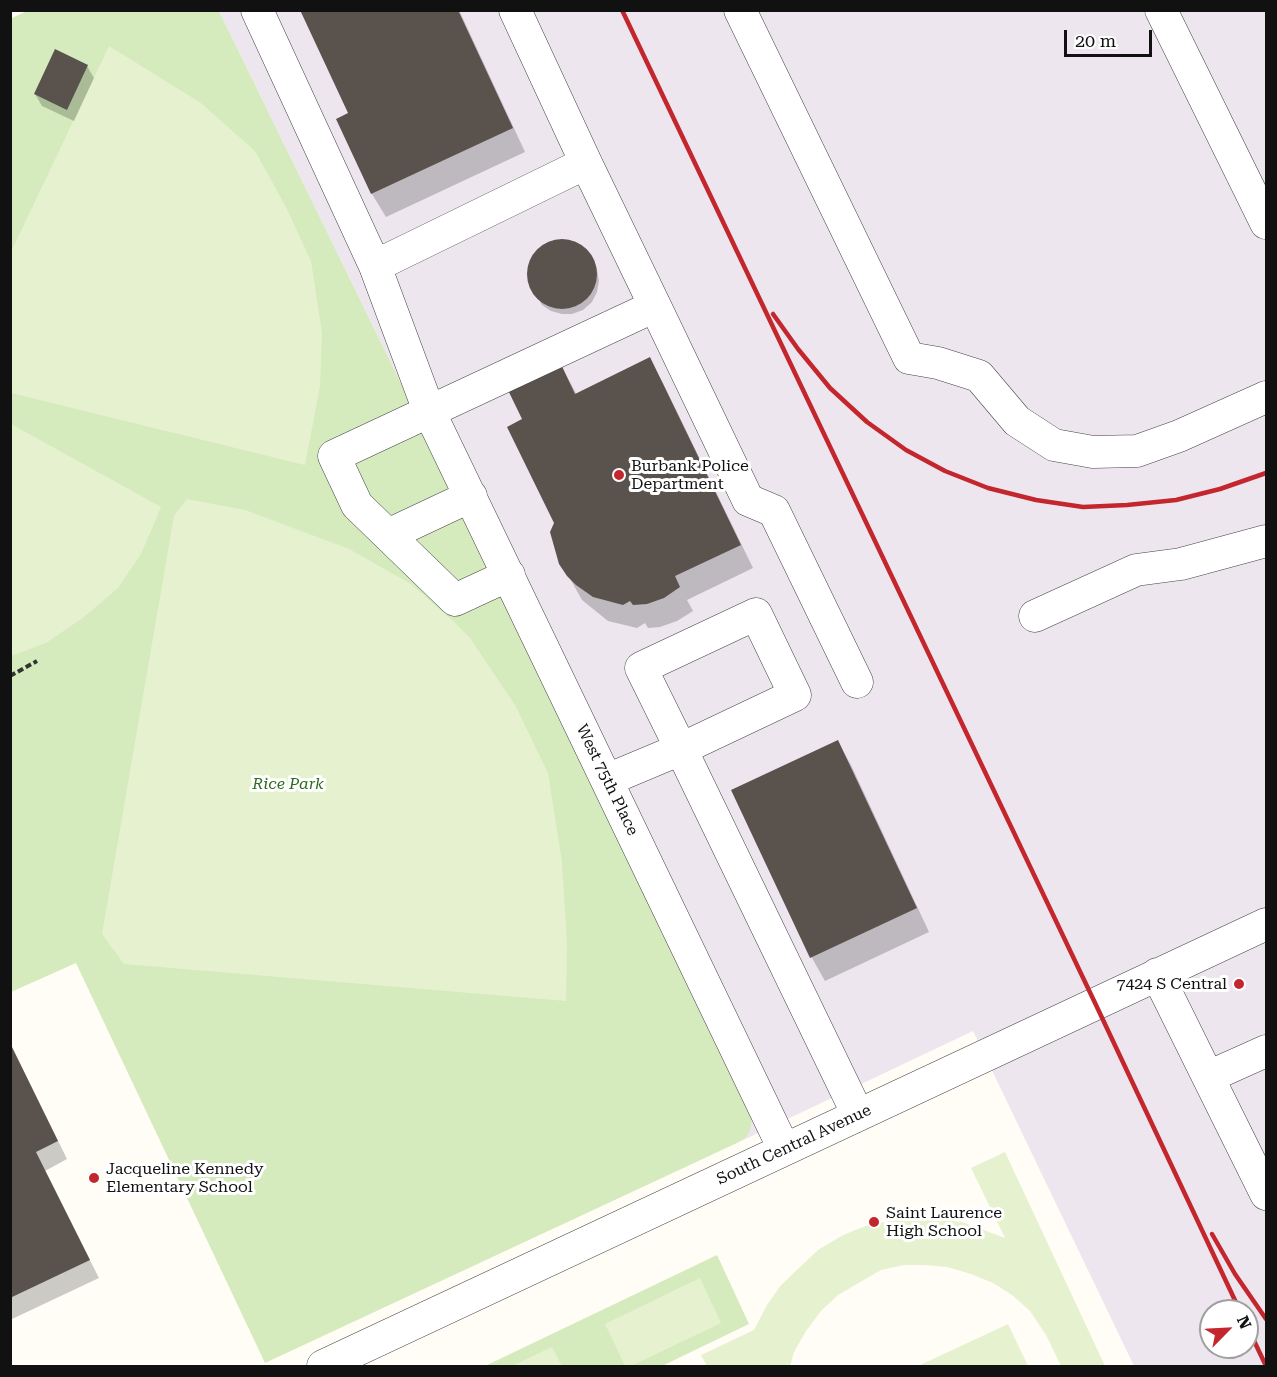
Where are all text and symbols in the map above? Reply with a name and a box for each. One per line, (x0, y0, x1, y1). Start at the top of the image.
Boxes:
scale bar (1067, 18, 1156, 56)
text: 20 m (1075, 30, 1116, 51)
place label: Burbank Police Department (631, 456, 749, 494)
marker: Burbank Police Department (612, 468, 626, 482)
street label: West 75th Place (572, 721, 642, 839)
park label: Rice Park (252, 774, 324, 794)
place label: 7424 S Central (1116, 974, 1227, 994)
marker: 7424 S Central (1232, 977, 1246, 991)
street label: South Central Avenue (714, 1101, 874, 1189)
place label: Jacqueline Kennedy Elementary School (106, 1159, 263, 1197)
marker: Jacqueline Kennedy Elementary School (87, 1171, 101, 1185)
place label: Saint Laurence High School (886, 1203, 1002, 1241)
marker: Saint Laurence High School (867, 1215, 881, 1229)
north arrow (1199, 1299, 1259, 1359)
text: N (1233, 1313, 1255, 1332)

